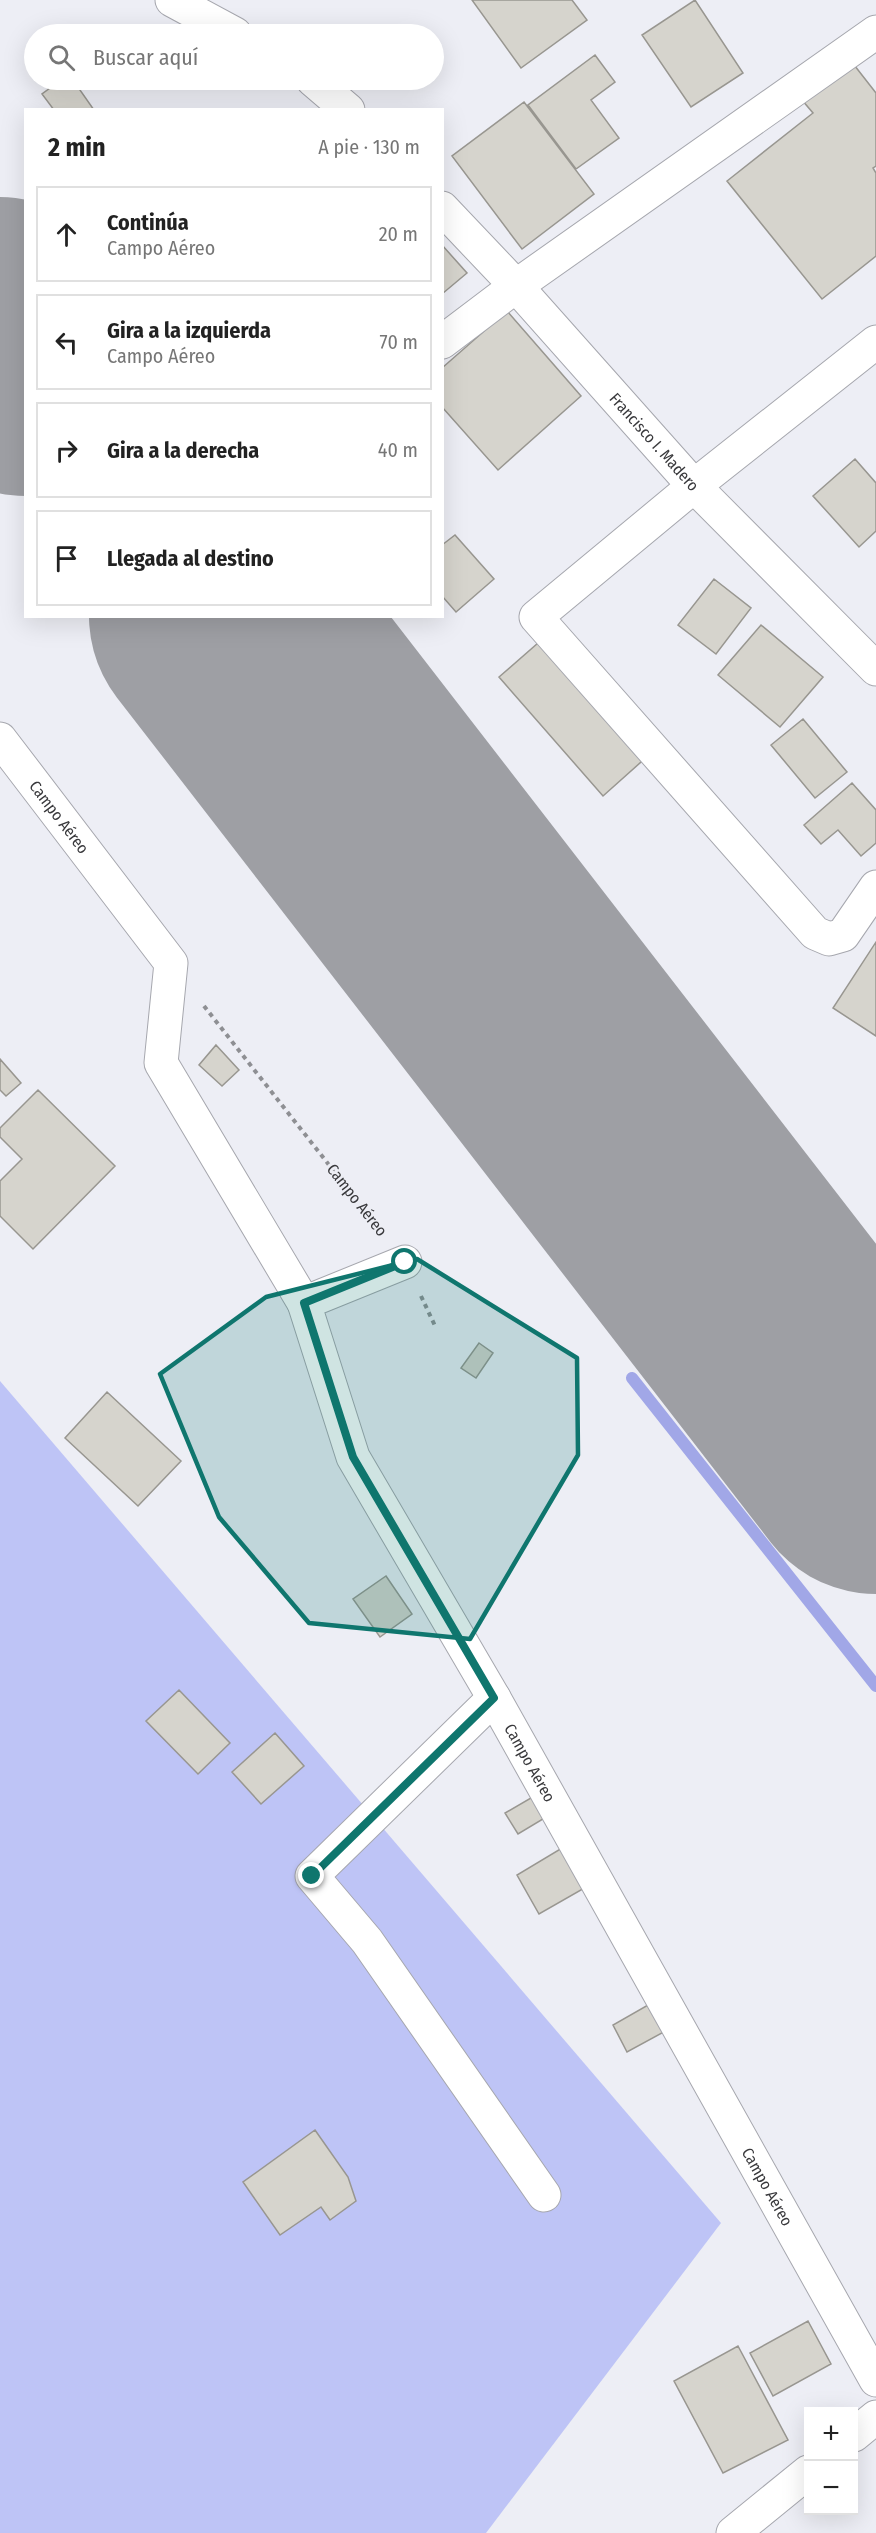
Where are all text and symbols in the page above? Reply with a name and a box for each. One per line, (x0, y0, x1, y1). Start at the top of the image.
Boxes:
search box (24, 24, 444, 90)
icon: search (45, 41, 78, 74)
text: Buscar aquí (93, 44, 198, 71)
text: 2 min (48, 132, 106, 163)
text: A pie · 130 m (318, 135, 420, 159)
text: Continúa (107, 209, 189, 236)
icon: ahead (50, 218, 83, 251)
text: 20 m (379, 222, 418, 246)
text: Campo Aéreo (107, 236, 215, 260)
text: Gira a la izquierda (107, 317, 271, 344)
icon: left (50, 326, 83, 359)
text: 70 m (380, 330, 418, 354)
text: Campo Aéreo (107, 344, 215, 368)
street label: Francisco I. Madero (606, 389, 703, 495)
icon: right (50, 434, 83, 467)
text: Gira a la derecha (107, 437, 259, 464)
text: 40 m (378, 438, 418, 462)
icon: arrive (50, 542, 83, 575)
text: Llegada al destino (107, 545, 274, 572)
street label: Campo Aéreo (26, 777, 93, 857)
street label: Campo Aéreo (323, 1160, 391, 1240)
route start (391, 1248, 417, 1274)
street label: Campo Aéreo (501, 1720, 560, 1805)
route end (298, 1862, 324, 1888)
street label: Campo Aéreo (738, 2144, 797, 2229)
map controls (804, 2407, 858, 2515)
button: + (804, 2407, 858, 2461)
button: − (804, 2461, 858, 2515)

